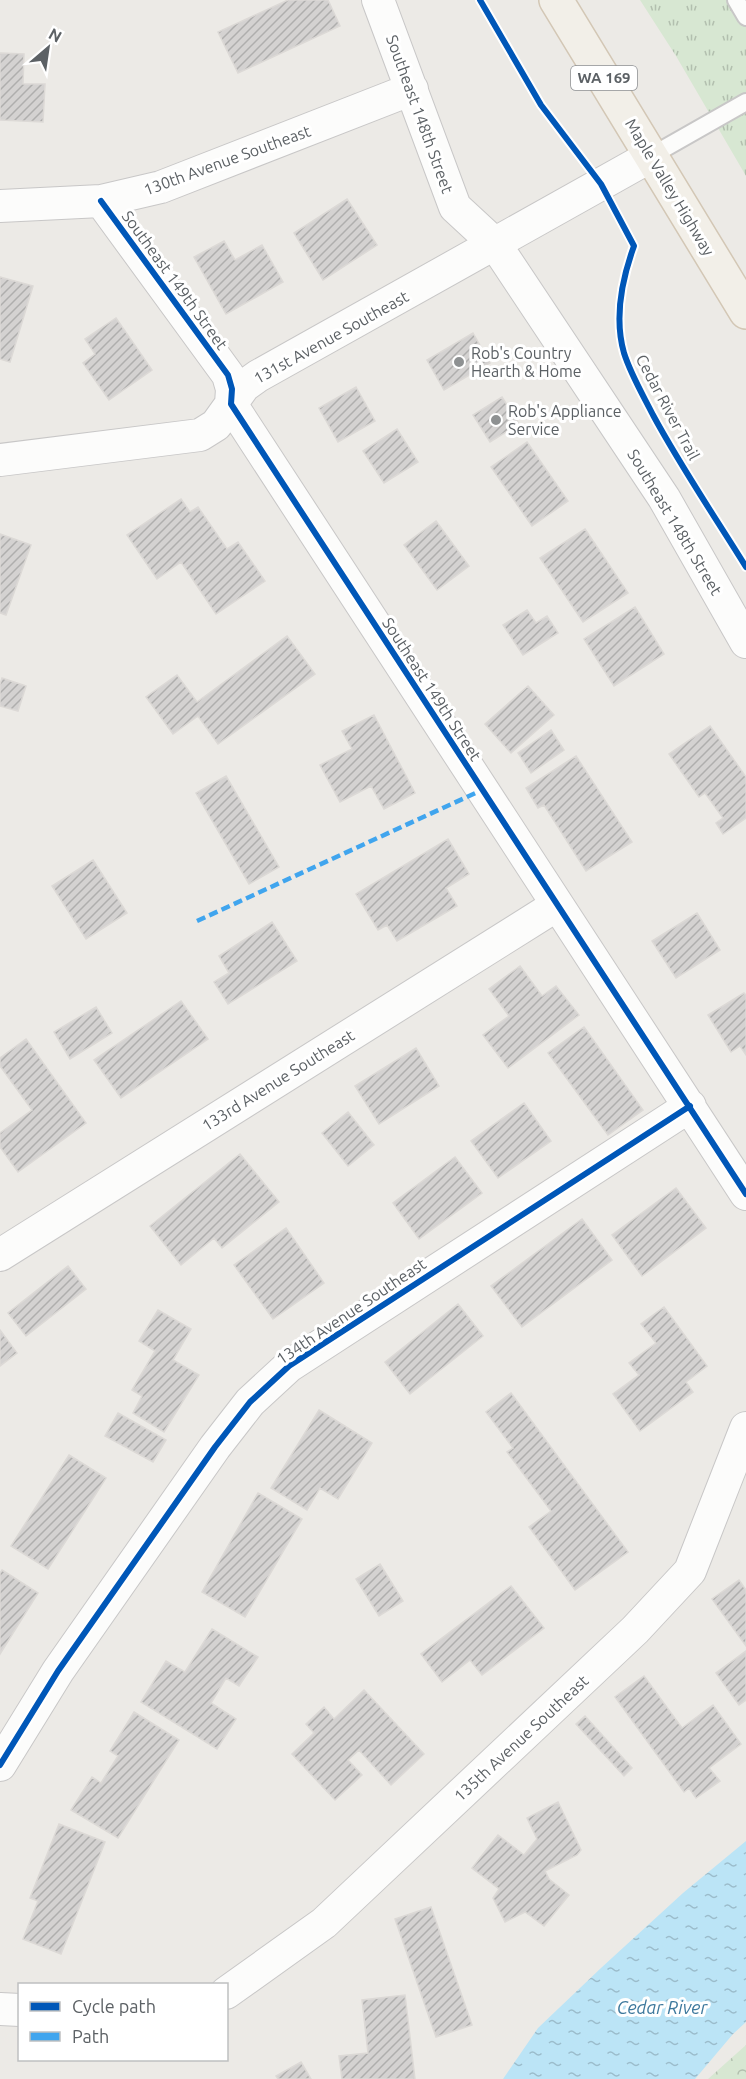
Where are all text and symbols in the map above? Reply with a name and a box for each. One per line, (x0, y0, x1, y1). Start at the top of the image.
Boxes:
north arrow (18, 18, 78, 78)
text: N (46, 24, 65, 46)
street label: Southeast 148th Street (383, 32, 457, 196)
road number: WA 169 (571, 66, 637, 90)
street label: Maple Valley Highway (622, 115, 718, 259)
street label: 130th Avenue Southeast (141, 121, 314, 199)
street label: Southeast 149th Street (119, 207, 232, 353)
street label: 131st Avenue Southeast (250, 287, 412, 387)
place label: Rob's Country Hearth & Home (471, 344, 582, 380)
street label: Cedar River Trail (633, 351, 703, 463)
marker: Rob's Country Hearth & Home (452, 355, 466, 369)
place label: Rob's Appliance Service (508, 402, 622, 438)
marker: Rob's Appliance Service (489, 413, 503, 427)
street label: Southeast 148th Street (624, 446, 726, 599)
street label: Southeast 149th Street (379, 614, 485, 765)
street label: 133rd Avenue Southeast (198, 1025, 358, 1134)
street label: 134th Avenue Southeast (273, 1254, 430, 1368)
street label: 135th Avenue Southeast (450, 1671, 592, 1805)
legend (18, 1983, 228, 2061)
text: Cycle path (72, 1996, 156, 2016)
water label: Cedar River (617, 1997, 708, 2017)
text: Path (72, 2026, 109, 2046)

